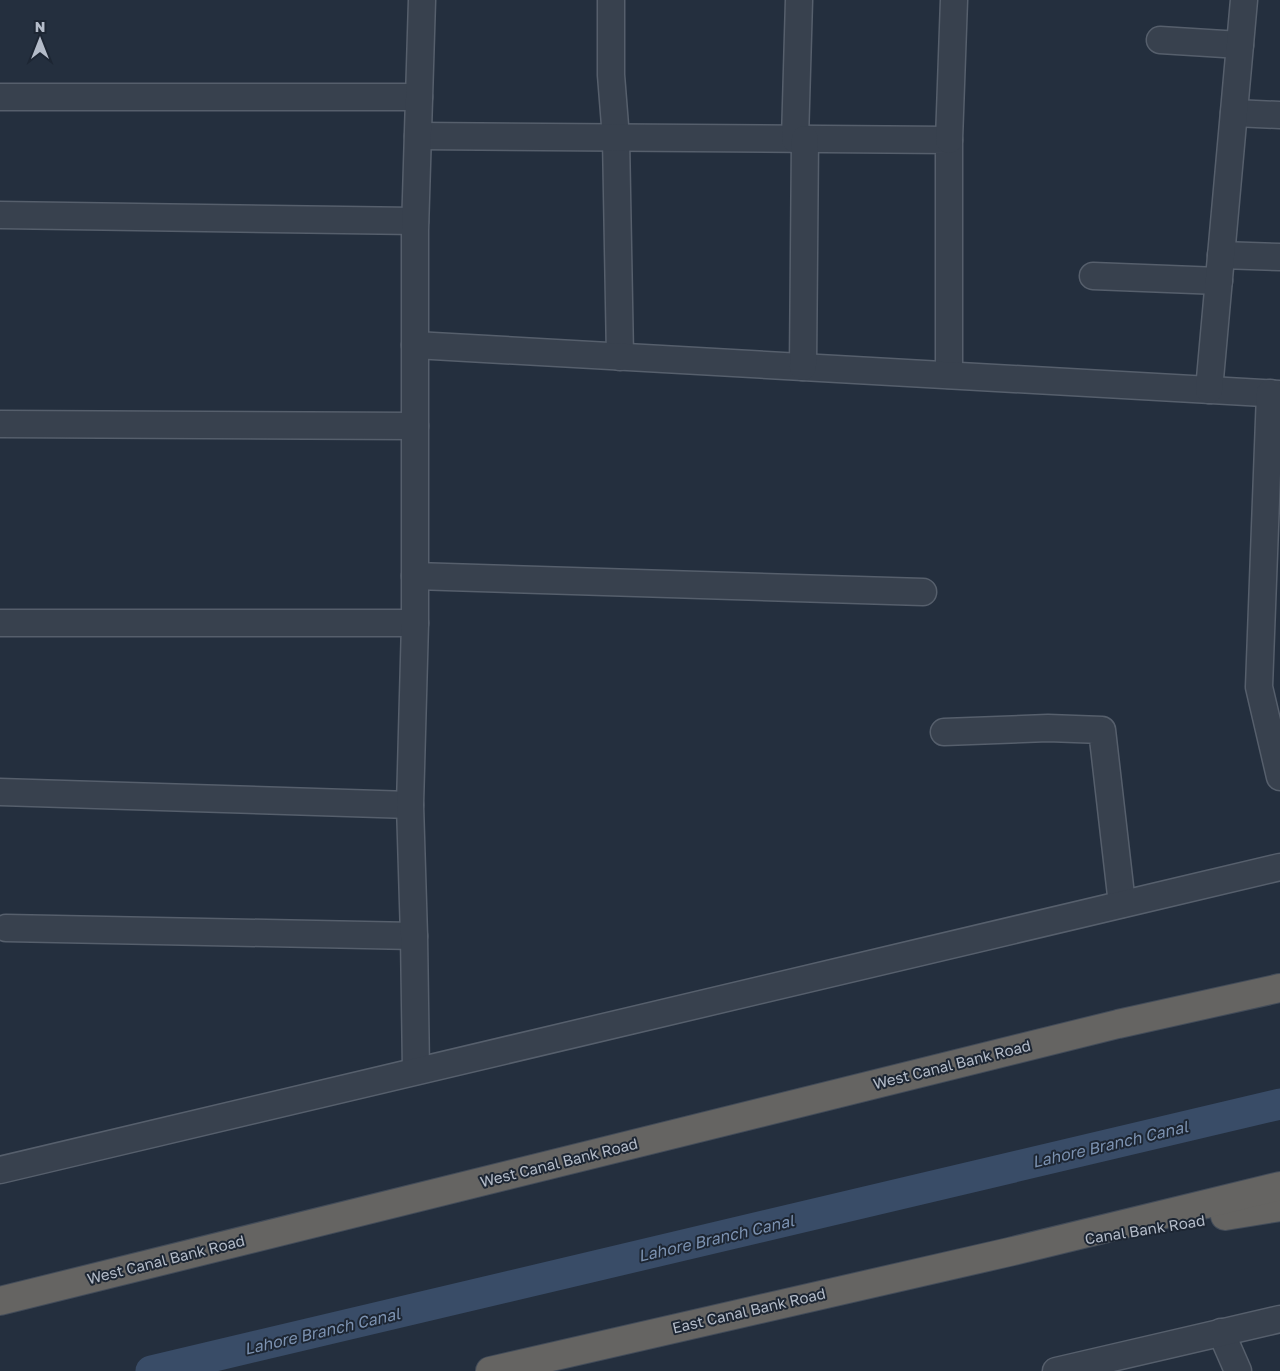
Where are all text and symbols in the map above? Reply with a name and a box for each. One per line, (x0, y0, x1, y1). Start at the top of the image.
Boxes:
north arrow (15, 15, 65, 65)
text: N (35, 18, 45, 35)
street label: West Canal Bank Road (871, 1036, 1032, 1092)
water label: Lahore Branch Canal (1030, 1116, 1191, 1172)
street label: West Canal Bank Road (478, 1134, 639, 1190)
water label: Lahore Branch Canal (636, 1210, 797, 1266)
street label: Canal Bank Road (1083, 1211, 1206, 1247)
street label: West Canal Bank Road (85, 1231, 246, 1287)
street label: East Canal Bank Road (670, 1284, 827, 1336)
water label: Lahore Branch Canal (242, 1303, 403, 1359)

